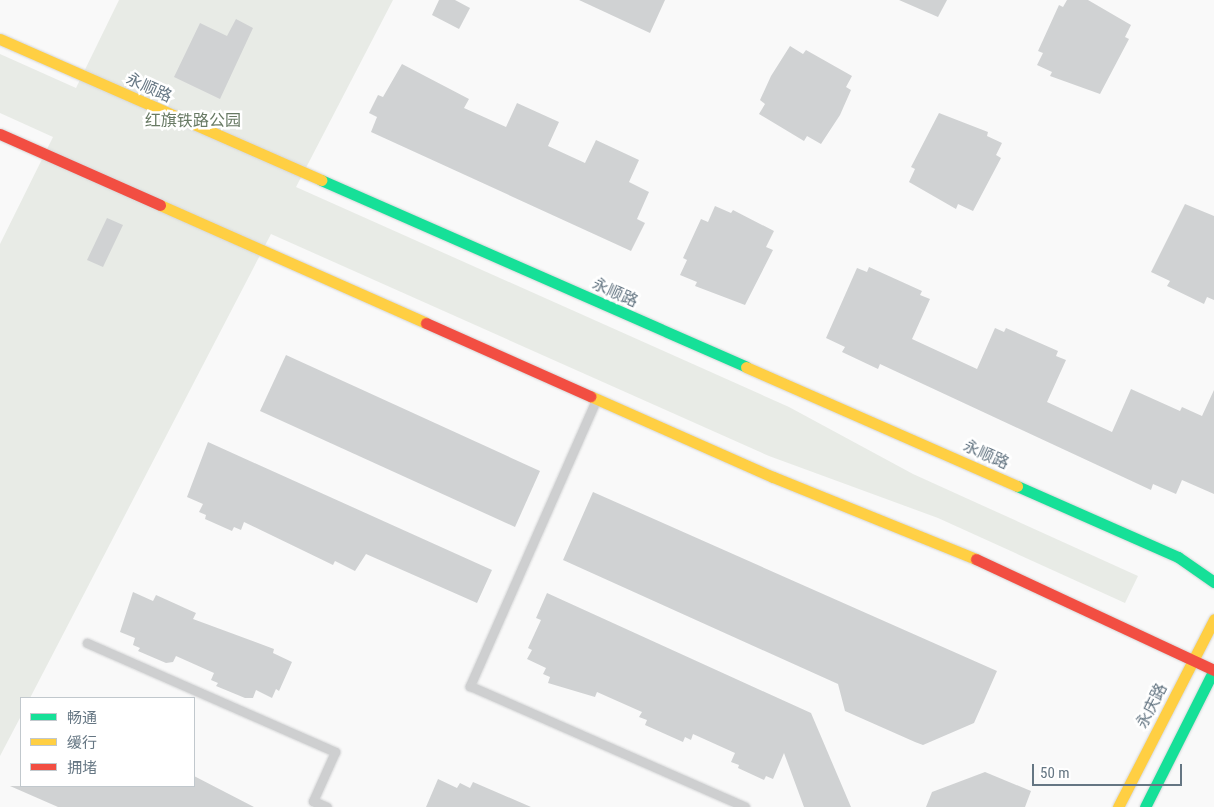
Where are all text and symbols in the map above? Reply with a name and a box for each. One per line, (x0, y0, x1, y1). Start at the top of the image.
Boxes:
street label: 永顺路 (123, 69, 175, 107)
park label: 红旗铁路公园 (145, 111, 241, 131)
street label: 永顺路 (589, 274, 641, 312)
street label: 永顺路 (960, 436, 1012, 474)
street label: 永庆路 (1133, 680, 1171, 732)
legend (20, 697, 195, 787)
text: 畅通 (67, 709, 97, 727)
text: 缓行 (67, 734, 97, 752)
scale bar (1034, 754, 1184, 786)
text: 拥堵 (67, 759, 97, 777)
text: 50 m (1040, 764, 1070, 782)

